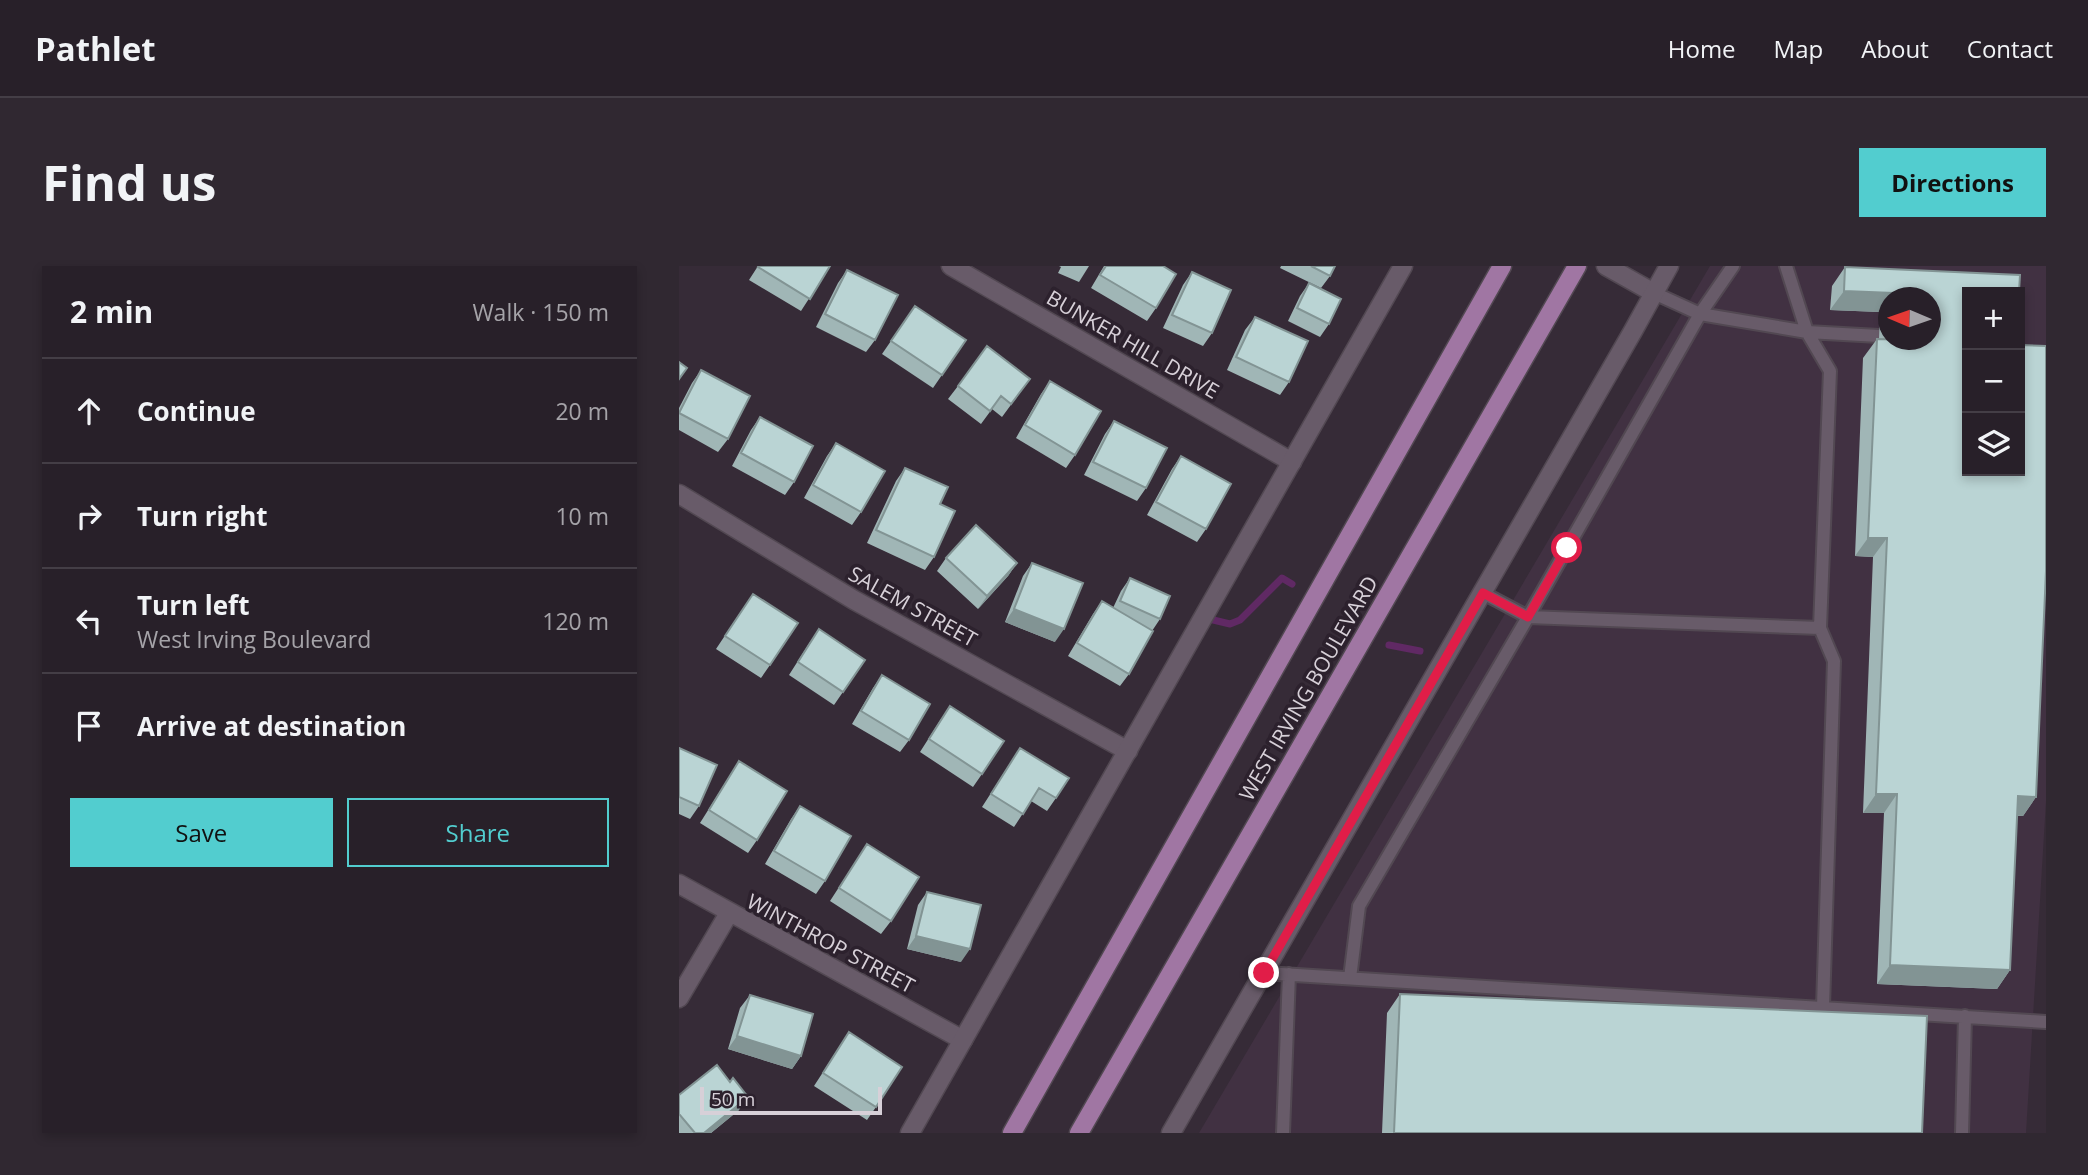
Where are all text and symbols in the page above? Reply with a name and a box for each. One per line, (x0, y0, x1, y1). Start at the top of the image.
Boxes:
text: Pathlet (35, 26, 156, 71)
text: Home (1668, 32, 1736, 65)
text: Map (1774, 32, 1823, 65)
text: About (1861, 32, 1929, 65)
text: Contact (1967, 32, 2053, 65)
button: Directions (1859, 148, 2046, 217)
text: Find us (42, 149, 216, 215)
street label: BUNKER HILL DRIVE (1042, 283, 1224, 405)
north arrow (1878, 287, 1941, 350)
map controls (1962, 287, 2025, 476)
button: + (1962, 287, 2025, 350)
text: 2 min (70, 291, 153, 332)
text: Walk · 150 m (472, 296, 609, 328)
button: − (1962, 350, 2025, 413)
icon: ahead (70, 392, 108, 430)
text: Continue (137, 393, 256, 429)
text: 20 m (555, 395, 609, 427)
button: layers (1962, 413, 2025, 476)
icon: right (70, 497, 108, 535)
text: Turn right (137, 498, 268, 534)
text: 10 m (555, 500, 609, 532)
route start (1551, 532, 1582, 563)
street label: SALEM STREET (844, 559, 983, 653)
street label: WEST IRVING BOULEVARD (1232, 571, 1384, 805)
text: Turn left (137, 587, 249, 623)
icon: left (70, 602, 108, 640)
text: 120 m (542, 605, 609, 637)
text: West Irving Boulevard (137, 623, 371, 655)
icon: arrive (70, 707, 108, 745)
text: Arrive at destination (137, 708, 406, 744)
button: Save (70, 798, 333, 867)
button: Share (347, 798, 609, 867)
street label: WINTHROP STREET (742, 887, 920, 999)
route end (1248, 957, 1279, 988)
scale bar (700, 1084, 882, 1116)
text: 50 m (711, 1086, 755, 1112)

